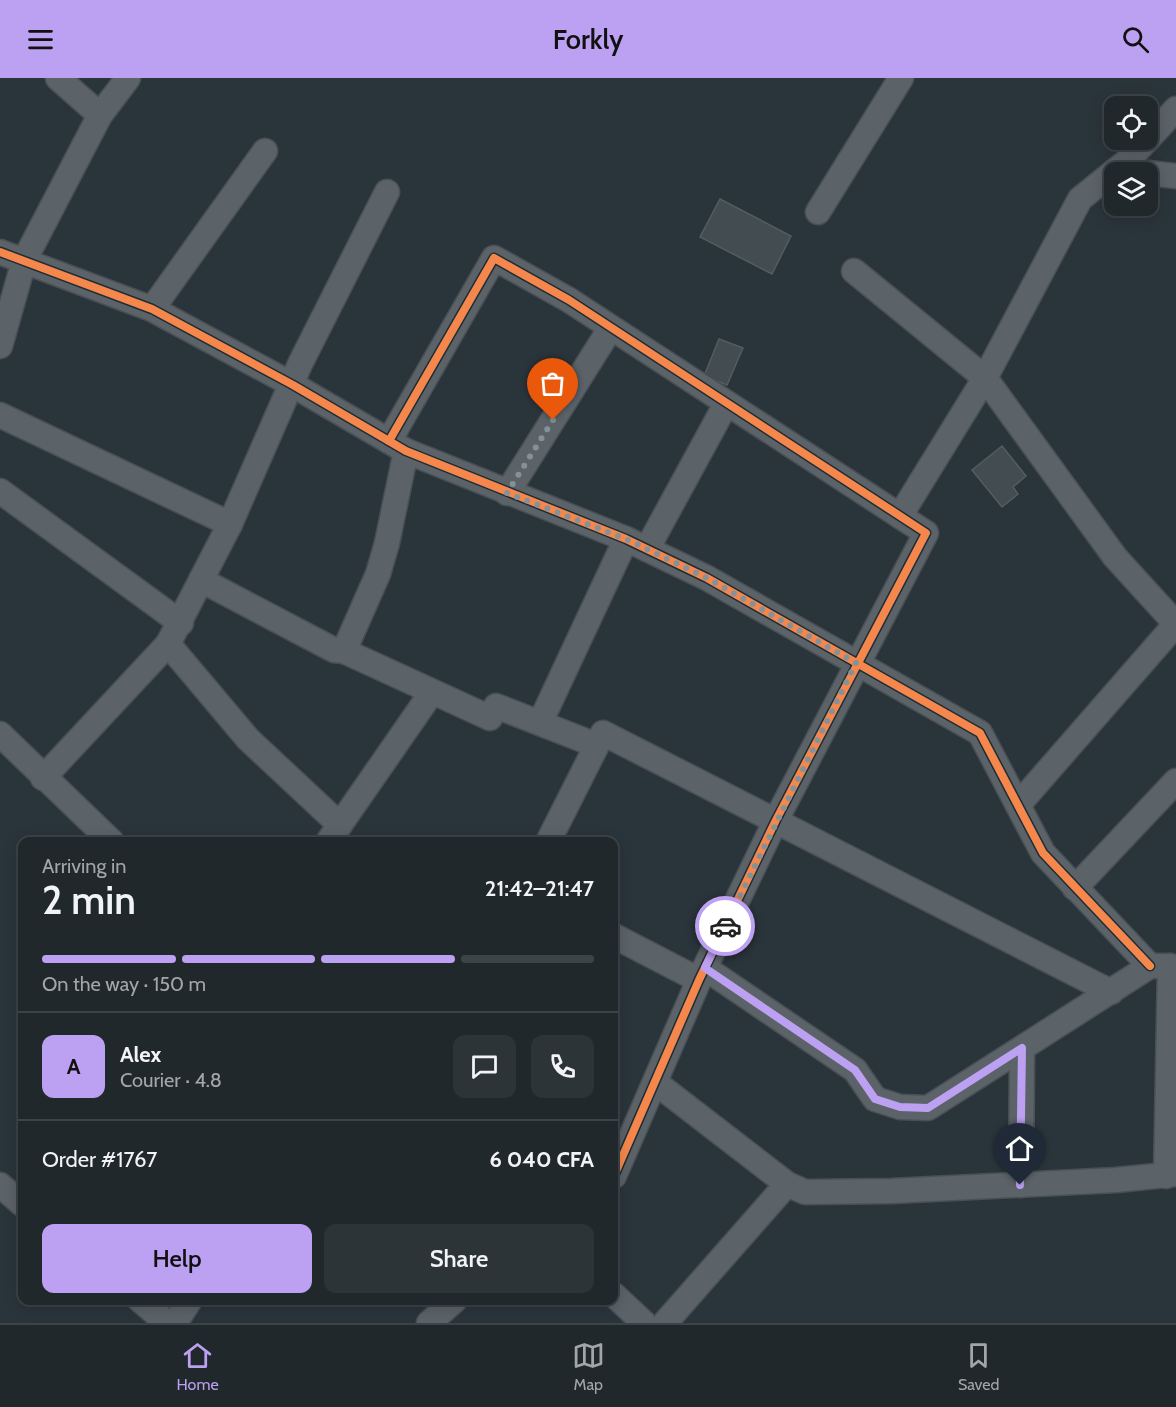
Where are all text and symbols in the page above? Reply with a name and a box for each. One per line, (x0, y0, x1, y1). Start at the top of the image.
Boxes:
icon: menu (24, 23, 57, 56)
text: Forkly (553, 23, 623, 56)
icon: search (1119, 23, 1152, 56)
map controls (1104, 96, 1158, 216)
button: locate (1104, 96, 1158, 150)
button: layers (1104, 162, 1158, 216)
pin (527, 358, 578, 420)
icon: bag (536, 367, 569, 400)
text: Arriving in (42, 854, 126, 878)
text: 21:42–21:47 (485, 875, 594, 902)
text: 2 min (42, 876, 136, 924)
courier (695, 896, 755, 956)
icon: car (709, 910, 742, 943)
text: On the way · 150 m (42, 972, 206, 996)
button: chat (453, 1035, 516, 1098)
button: phone (531, 1035, 594, 1098)
text: Alex (120, 1041, 161, 1068)
text: A (67, 1053, 80, 1080)
text: Courier · 4.8 (120, 1068, 222, 1092)
pin (994, 1123, 1045, 1185)
icon: home (1003, 1132, 1036, 1165)
text: Order #1767 (42, 1146, 157, 1173)
text: 6 040 CFA (489, 1146, 594, 1173)
button: Help (42, 1224, 312, 1293)
button: Share (324, 1224, 594, 1293)
tab: Home (177, 1339, 219, 1394)
tab: Map (572, 1339, 605, 1394)
tab: Saved (958, 1339, 999, 1394)

